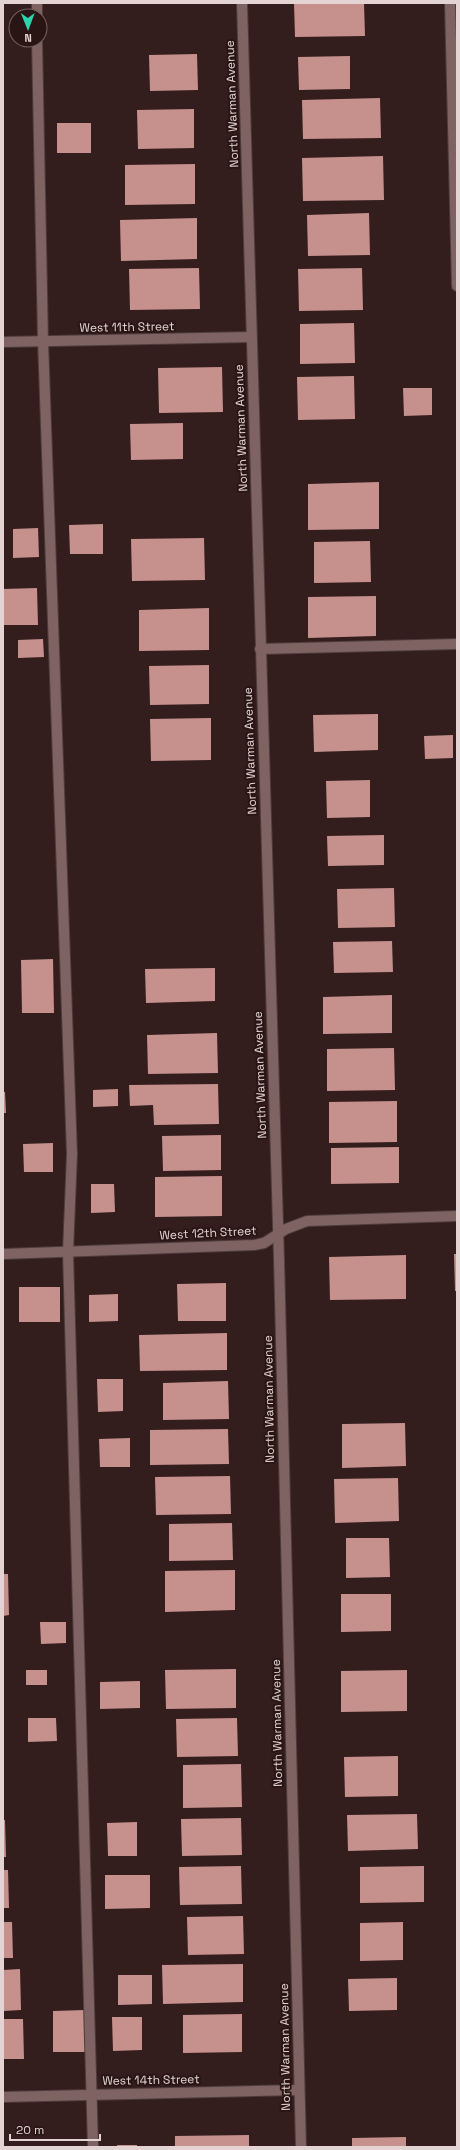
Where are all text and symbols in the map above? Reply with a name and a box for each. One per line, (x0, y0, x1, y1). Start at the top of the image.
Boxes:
north arrow (8, 8, 48, 48)
text: N (24, 31, 32, 45)
street label: North Warman Avenue (222, 40, 242, 168)
street label: West 11th Street (79, 318, 175, 336)
street label: North Warman Avenue (231, 364, 251, 492)
street label: North Warman Avenue (240, 687, 260, 815)
street label: North Warman Avenue (250, 1011, 270, 1139)
street label: West 12th Street (159, 1222, 257, 1244)
street label: North Warman Avenue (260, 1335, 278, 1463)
street label: North Warman Avenue (268, 1659, 286, 1787)
street label: North Warman Avenue (276, 1983, 294, 2111)
street label: West 14th Street (102, 2071, 200, 2089)
scale bar (10, 2116, 100, 2142)
text: 20 m (16, 2122, 44, 2138)

